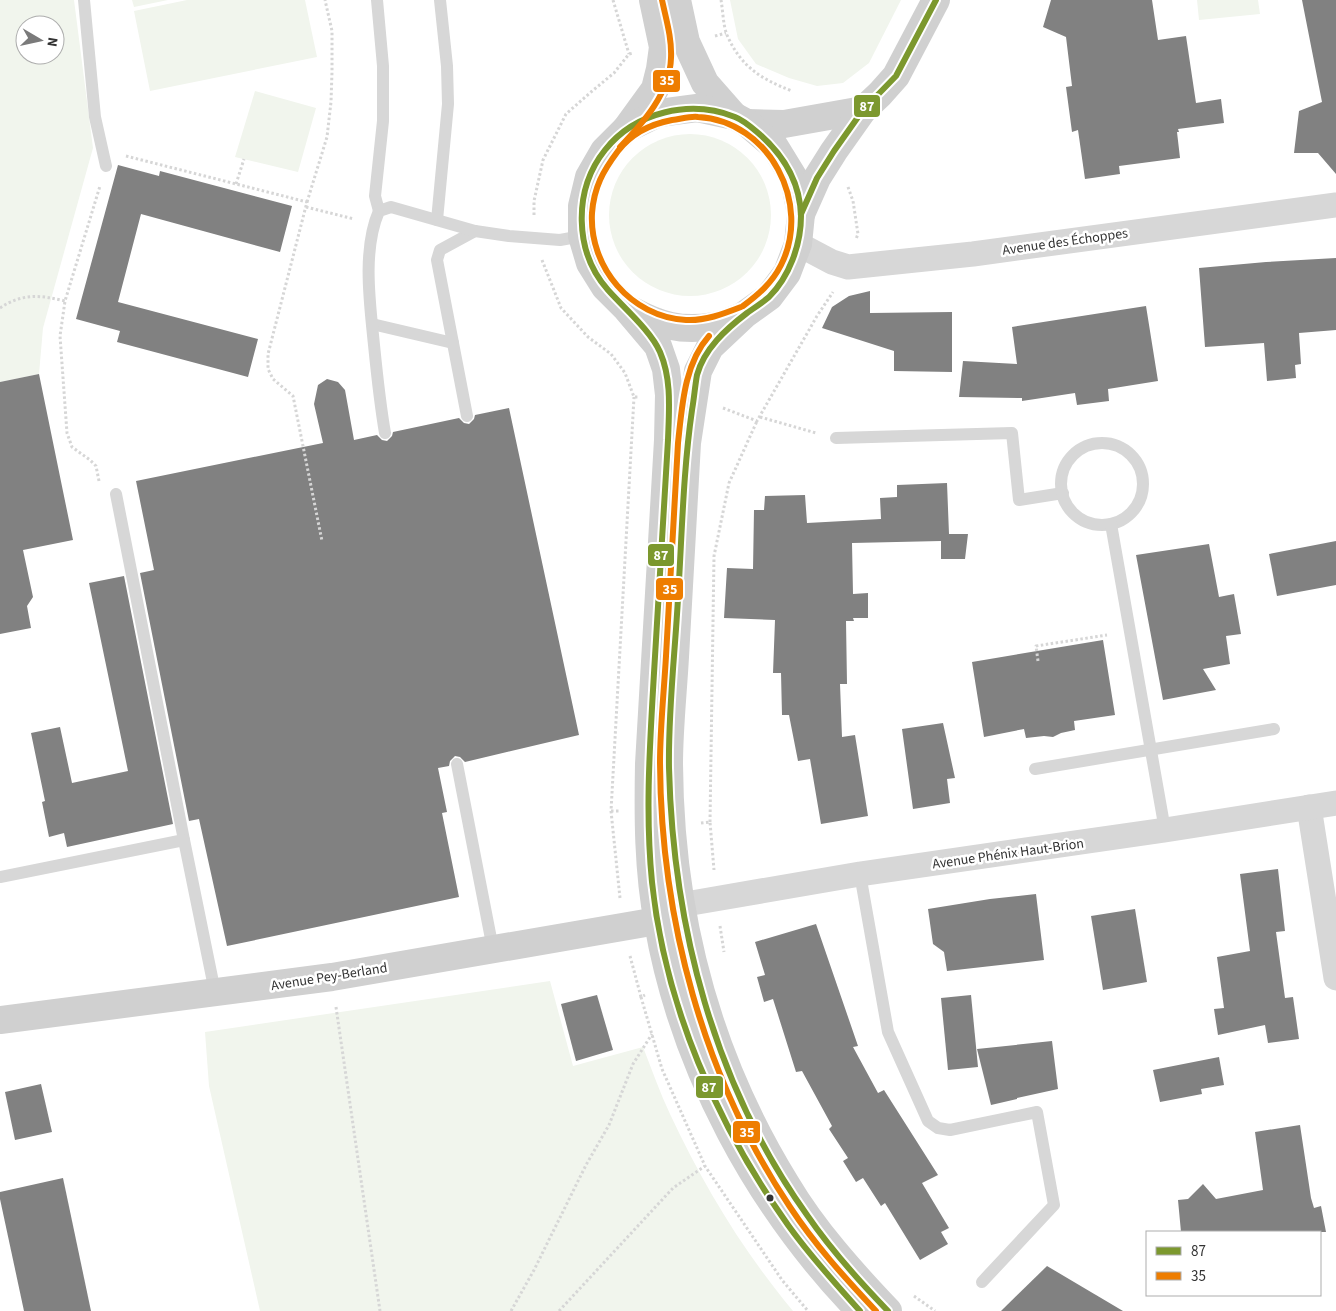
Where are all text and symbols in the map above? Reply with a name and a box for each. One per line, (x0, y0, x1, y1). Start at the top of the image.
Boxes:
north arrow (15, 15, 65, 65)
text: N (41, 36, 62, 48)
line badge: 35 (652, 69, 681, 93)
text: 35 (660, 71, 674, 91)
line badge: 87 (853, 94, 881, 118)
text: 87 (860, 97, 874, 117)
street label: Avenue des Échoppes (1001, 223, 1129, 261)
line badge: 87 (647, 543, 675, 567)
text: 87 (654, 546, 668, 566)
line badge: 35 (655, 577, 684, 601)
text: 35 (663, 580, 677, 600)
street label: Avenue Phénix Haut-Brion (931, 833, 1085, 875)
street label: Avenue Pey-Berland (270, 958, 389, 996)
line badge: 87 (695, 1075, 724, 1099)
text: 87 (702, 1078, 716, 1098)
line badge: 35 (732, 1120, 761, 1144)
text: 35 (740, 1123, 754, 1143)
unlabelled marker (765, 1193, 775, 1203)
legend (1146, 1231, 1321, 1296)
text: 87 (1191, 1241, 1206, 1262)
text: 35 (1191, 1266, 1206, 1287)

